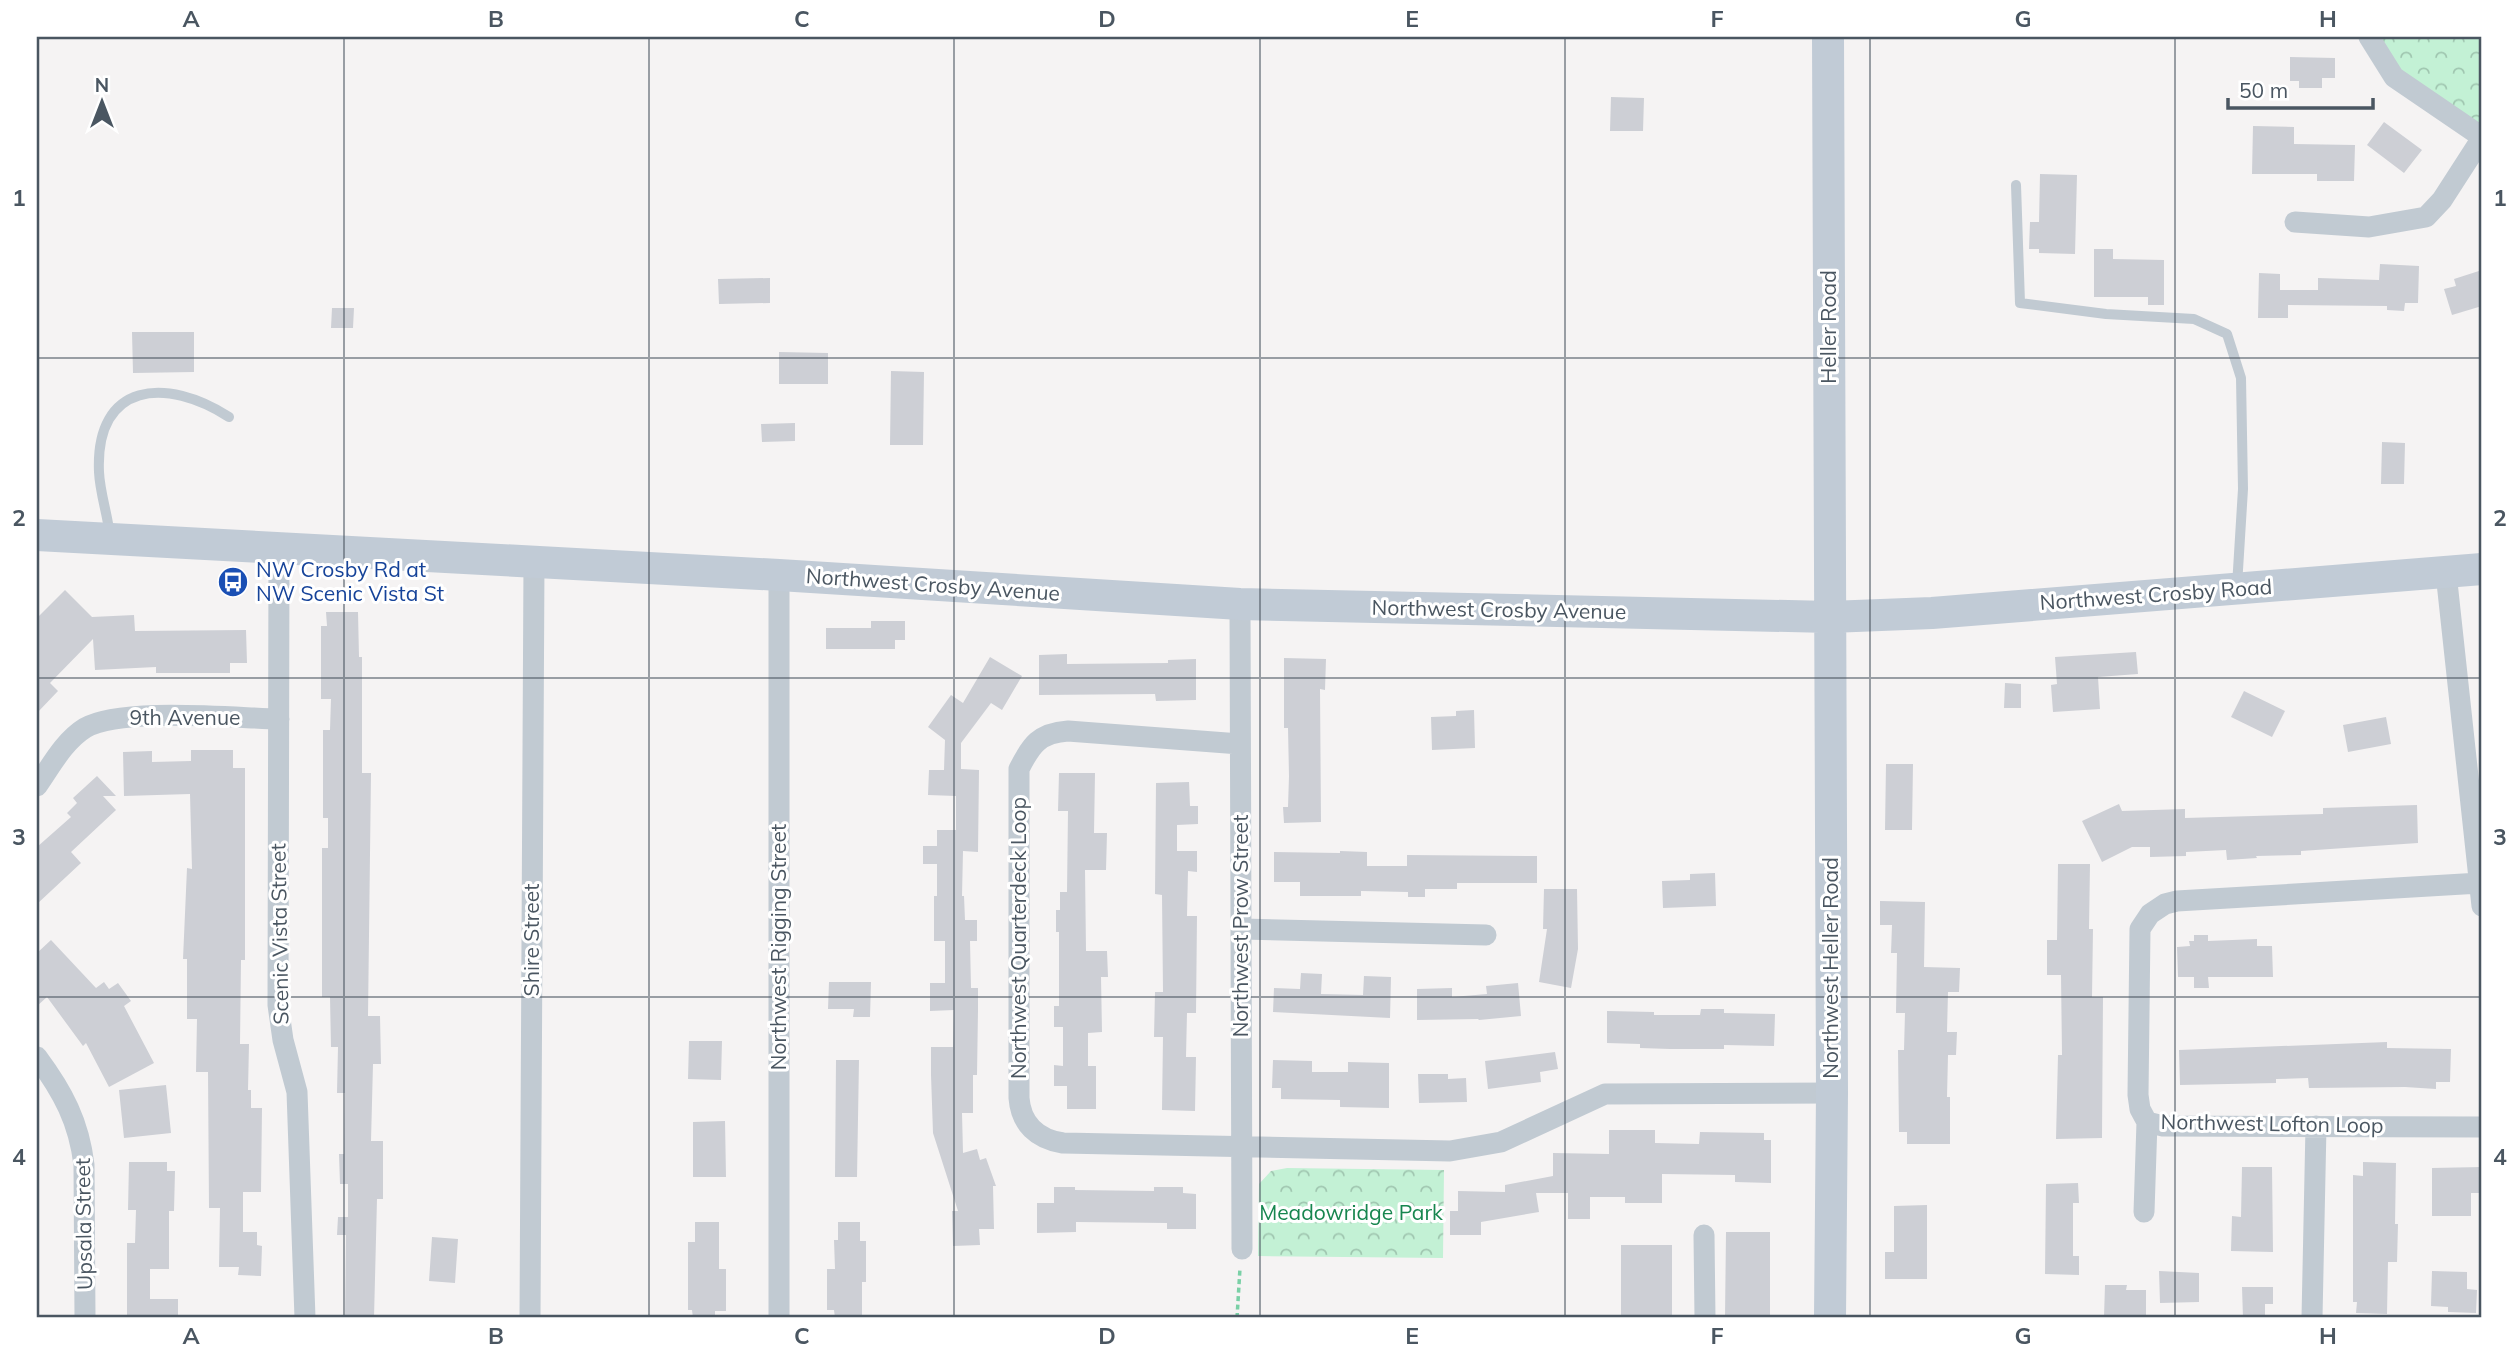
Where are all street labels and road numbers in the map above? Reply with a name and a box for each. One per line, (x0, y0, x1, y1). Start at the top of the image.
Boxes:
street label: Heller Road (1815, 270, 1841, 384)
street label: Northwest Crosby Avenue (805, 562, 1061, 606)
street label: Northwest Crosby Road (2039, 573, 2273, 615)
street label: Northwest Crosby Avenue (1372, 594, 1627, 624)
street label: 9th Avenue (130, 704, 240, 730)
street label: Northwest Quarterdeck Loop (1005, 797, 1031, 1079)
street label: Northwest Prow Street (1227, 815, 1253, 1037)
street label: Northwest Rigging Street (765, 824, 791, 1070)
street label: Scenic Vista Street (264, 843, 294, 1025)
street label: Northwest Heller Road (1817, 857, 1843, 1079)
street label: Shire Street (518, 884, 544, 996)
street label: Northwest Lofton Loop (2160, 1108, 2384, 1138)
street label: Upsala Street (69, 1158, 97, 1290)

